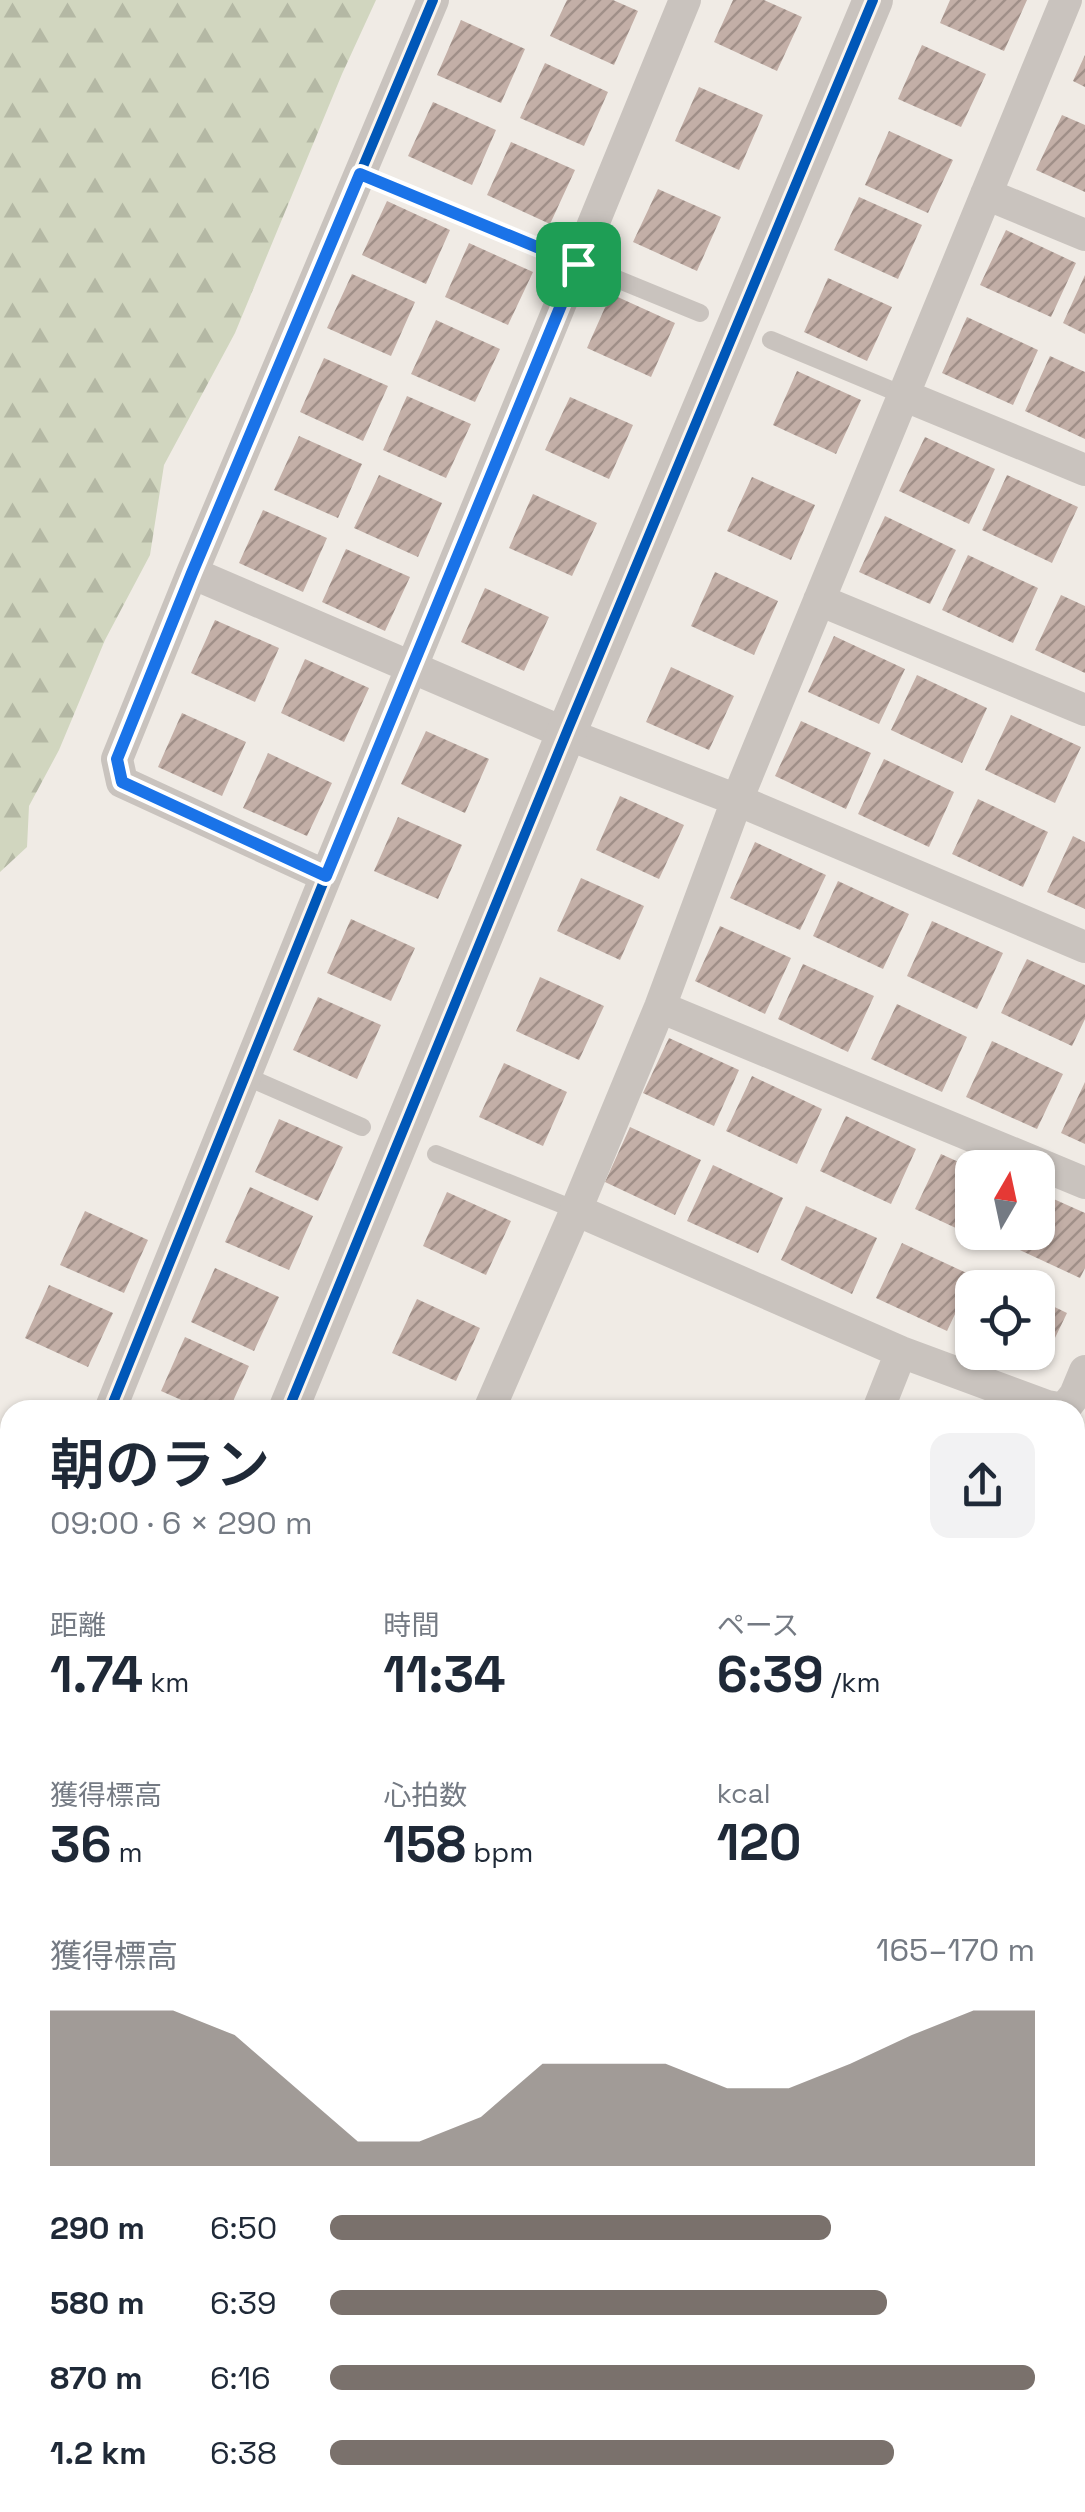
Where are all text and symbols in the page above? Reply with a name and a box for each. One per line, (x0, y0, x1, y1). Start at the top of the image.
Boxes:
pin (536, 222, 621, 307)
icon: arrive (551, 237, 606, 292)
north arrow (955, 1150, 1055, 1250)
map controls (955, 1150, 1055, 1370)
button: locate (955, 1270, 1055, 1370)
text: 朝のラン (50, 1430, 270, 1500)
button: share (930, 1433, 1035, 1538)
text: 09:00 · 6 × 290 m (50, 1503, 313, 1543)
text: 距離 (50, 1607, 106, 1643)
text: 時間 (383, 1607, 439, 1643)
text: ペース (717, 1607, 799, 1643)
text: 1.74 (50, 1643, 143, 1707)
text: 11:34 (383, 1643, 506, 1707)
text: 6:39 (717, 1643, 824, 1707)
text: km (143, 1664, 189, 1700)
text: /km (824, 1664, 880, 1700)
text: kcal (717, 1775, 771, 1811)
text: 獲得標高 (50, 1777, 162, 1813)
text: 心拍数 (383, 1777, 467, 1813)
text: 120 (717, 1811, 801, 1875)
text: 36 (50, 1813, 111, 1877)
text: 158 (383, 1813, 466, 1877)
text: m (111, 1834, 143, 1870)
text: bpm (466, 1834, 533, 1870)
text: 165–170 m (876, 1930, 1035, 1970)
text: 獲得標高 (50, 1936, 178, 1976)
text: 290 m (50, 2208, 145, 2248)
text: 6:50 (210, 2208, 277, 2248)
text: 580 m (50, 2283, 145, 2323)
text: 6:39 (210, 2283, 277, 2323)
text: 870 m (50, 2358, 143, 2398)
text: 6:16 (210, 2358, 271, 2398)
text: 1.2 km (50, 2433, 147, 2473)
text: 6:38 (210, 2433, 277, 2473)

